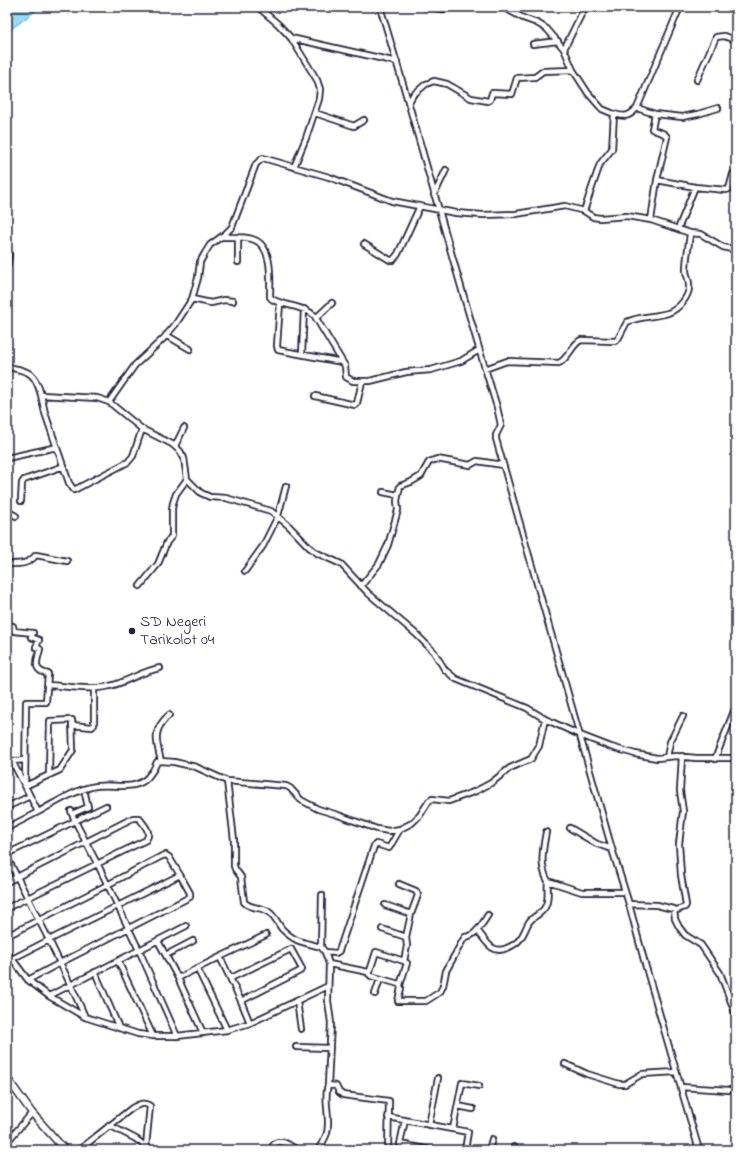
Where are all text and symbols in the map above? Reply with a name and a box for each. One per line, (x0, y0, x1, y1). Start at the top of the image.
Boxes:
place label: SD Negeri Tarikolot 04 (140, 610, 215, 652)
marker: SD Negeri Tarikolot 04 (127, 626, 137, 636)

